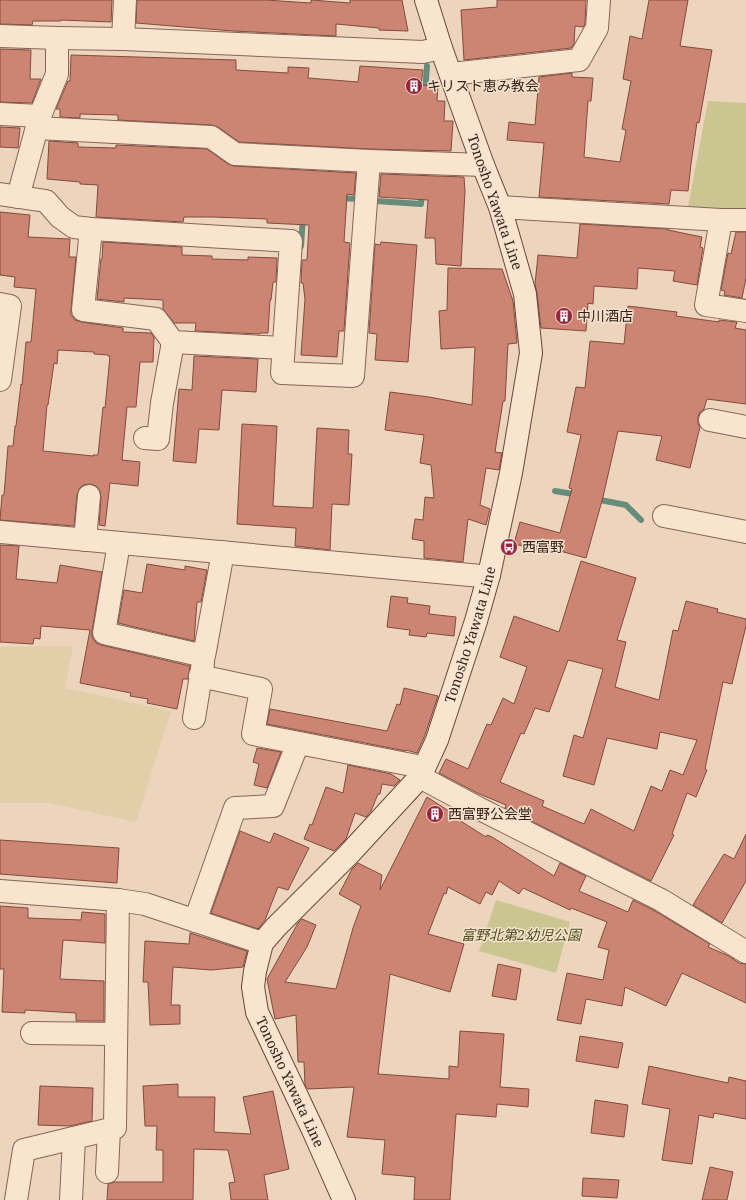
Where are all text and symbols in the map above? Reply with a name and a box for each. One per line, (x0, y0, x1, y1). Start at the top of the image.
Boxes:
building icon: キリスト恵み教会 (404, 76, 424, 96)
place label: キリスト恵み教会 (427, 76, 539, 95)
street label: Tonosho Yawata Line (463, 132, 528, 272)
building icon: 中川酒店 (554, 306, 574, 326)
place label: 中川酒店 (577, 306, 633, 325)
bus stop icon: 西富野 (499, 537, 519, 557)
place label: 西富野 (522, 537, 564, 556)
street label: Tonosho Yawata Line (440, 565, 500, 705)
building icon: 西富野公会堂 (425, 804, 445, 824)
place label: 西富野公会堂 (448, 804, 532, 823)
park label: 富野北第2幼児公園 (461, 925, 583, 944)
street label: Tonosho Yawata Line (252, 1013, 329, 1150)

